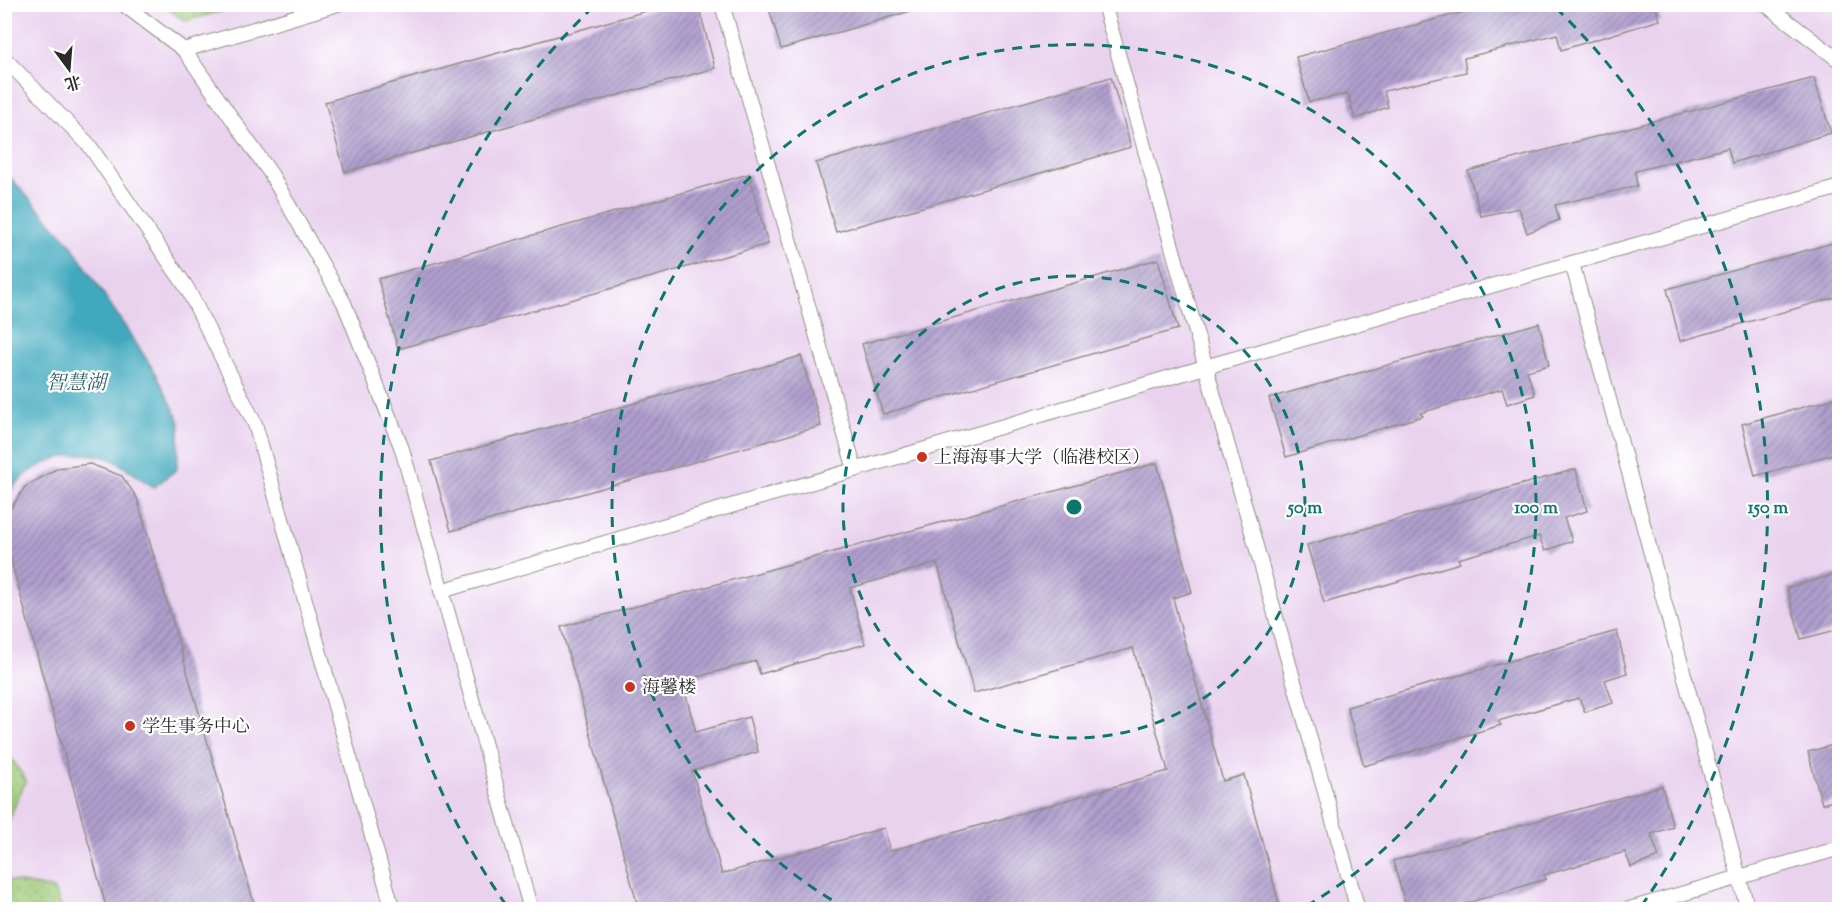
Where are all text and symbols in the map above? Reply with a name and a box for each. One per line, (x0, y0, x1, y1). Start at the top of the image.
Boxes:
north arrow (39, 39, 99, 99)
text: 北 (62, 68, 83, 94)
water label: 智慧湖 (46, 370, 109, 399)
place label: 上海海事大学（临港校区） (934, 446, 1150, 472)
marker: 上海海事大学（临港校区） (915, 450, 929, 464)
text: 50 m (1286, 496, 1322, 522)
text: 100 m (1514, 496, 1558, 522)
text: 150 m (1748, 496, 1788, 522)
centre of rings (1064, 497, 1084, 517)
place label: 海馨楼 (642, 676, 696, 702)
marker: 海馨楼 (623, 680, 637, 694)
place label: 学生事务中心 (142, 715, 250, 741)
marker: 学生事务中心 (123, 719, 137, 733)

